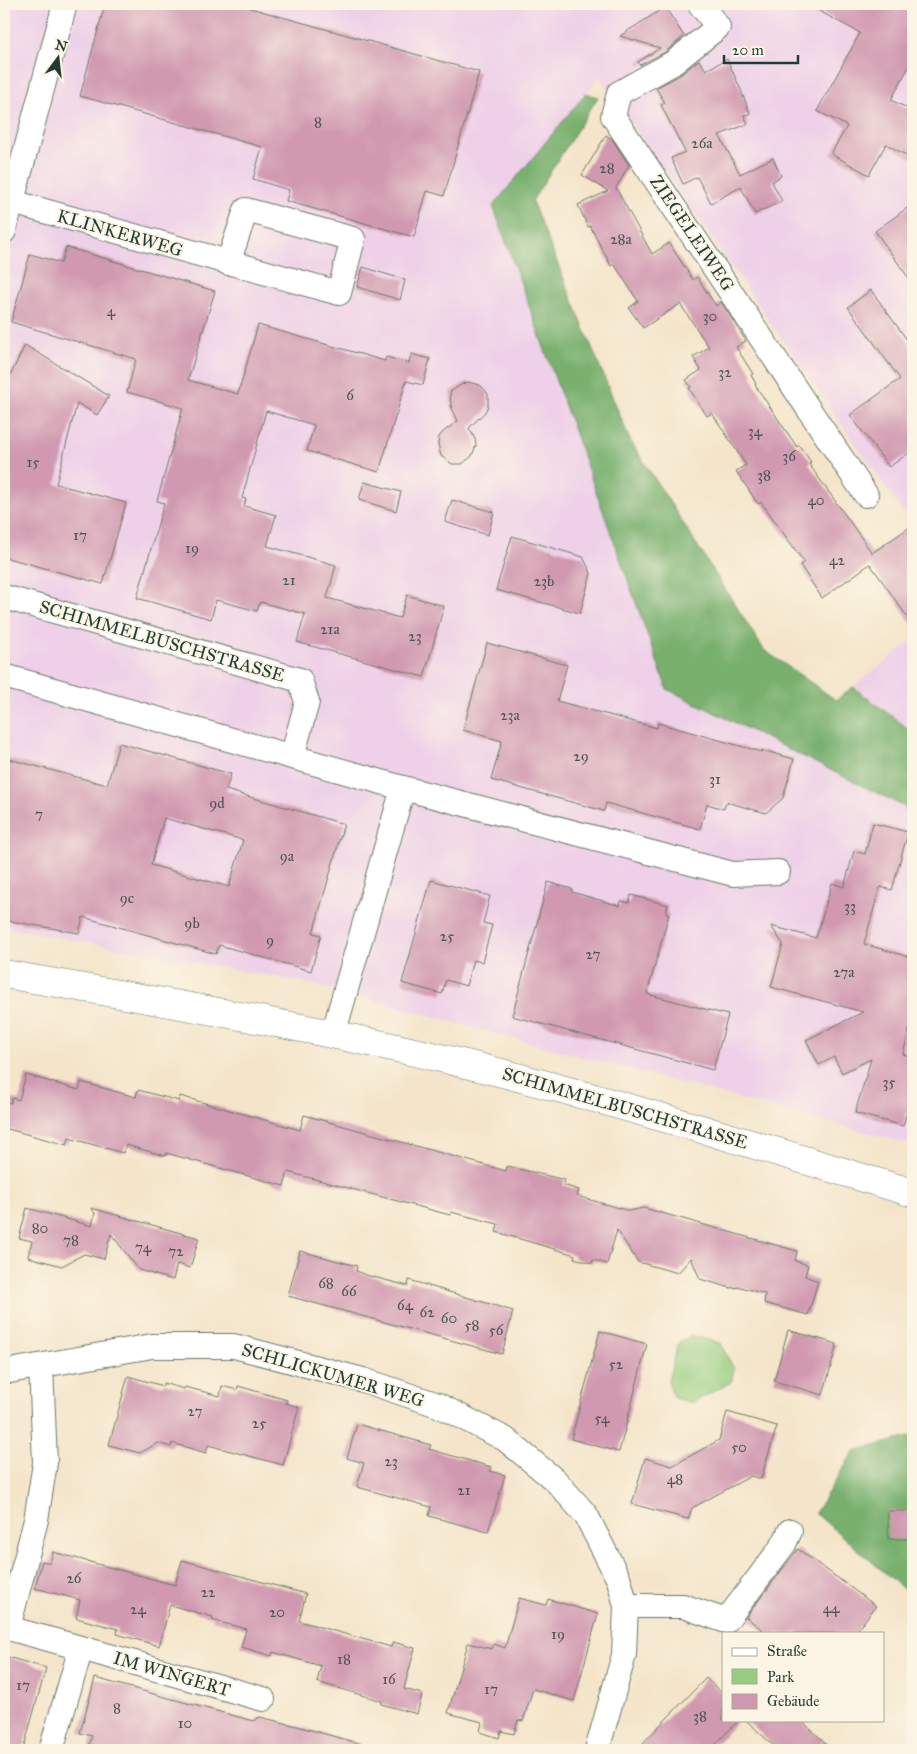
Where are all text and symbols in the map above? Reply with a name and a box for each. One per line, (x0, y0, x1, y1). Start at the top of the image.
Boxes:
north arrow (32, 32, 82, 82)
scale bar (724, 32, 798, 64)
text: N (53, 36, 69, 56)
text: 20 m (732, 41, 764, 59)
house number: 8 (314, 113, 322, 131)
house number: 26a (691, 134, 713, 152)
house number: 28 (599, 159, 615, 177)
street label: ZIEGELEIWEG (645, 171, 739, 295)
street label: KLINKERWEG (55, 205, 185, 261)
house number: 28a (610, 230, 633, 248)
house number: 4 (107, 302, 116, 320)
house number: 30 (703, 307, 717, 325)
house number: 32 (718, 363, 732, 381)
house number: 6 (346, 386, 355, 404)
house number: 34 (748, 422, 763, 440)
house number: 36 (782, 447, 797, 465)
house number: 15 (27, 453, 39, 471)
house number: 38 (757, 466, 771, 484)
house number: 40 (807, 491, 825, 509)
house number: 17 (73, 526, 87, 544)
house number: 19 (185, 539, 199, 557)
house number: 42 (829, 551, 845, 569)
house number: 21 (282, 571, 296, 589)
house number: 23b (534, 572, 554, 590)
street label: SCHIMMELBUSCHSTRASSE (37, 595, 287, 687)
house number: 21a (320, 620, 340, 638)
house number: 23 (408, 627, 422, 645)
house number: 23a (500, 706, 521, 724)
house number: 29 (573, 747, 589, 765)
house number: 31 (709, 770, 721, 788)
house number: 9d (209, 794, 225, 812)
house number: 7 (35, 805, 43, 823)
house number: 9a (280, 847, 295, 865)
house number: 9c (120, 889, 134, 907)
house number: 33 (844, 897, 856, 915)
house number: 9b (184, 914, 200, 932)
house number: 25 (440, 927, 454, 945)
house number: 9 (266, 931, 274, 949)
house number: 27 (586, 945, 601, 963)
house number: 27a (833, 963, 855, 981)
street label: SCHIMMELBUSCHSTRASSE (500, 1062, 750, 1154)
house number: 35 (883, 1073, 896, 1091)
house number: 80 (32, 1219, 48, 1237)
house number: 78 (63, 1231, 79, 1249)
house number: 74 (135, 1238, 152, 1256)
house number: 72 (168, 1242, 184, 1260)
house number: 68 (318, 1274, 334, 1292)
house number: 66 (341, 1282, 358, 1300)
house number: 64 (397, 1296, 414, 1314)
house number: 62 (419, 1303, 435, 1321)
house number: 60 (441, 1309, 457, 1327)
house number: 58 (465, 1316, 479, 1334)
house number: 56 (489, 1321, 505, 1339)
street label: SCHLICKUMER WEG (239, 1338, 427, 1412)
house number: 52 (609, 1355, 624, 1373)
house number: 27 (188, 1402, 203, 1420)
house number: 54 (595, 1409, 610, 1427)
house number: 25 (252, 1414, 266, 1432)
house number: 50 (731, 1438, 747, 1456)
house number: 23 (384, 1452, 398, 1470)
house number: 48 (667, 1470, 683, 1488)
house number: 21 (457, 1481, 471, 1499)
house number: 26 (66, 1569, 83, 1587)
house number: 22 (201, 1583, 216, 1601)
house number: 44 (823, 1599, 840, 1617)
house number: 24 (130, 1600, 147, 1618)
house number: 20 (269, 1603, 285, 1621)
house number: 19 (551, 1625, 565, 1643)
legend (722, 1632, 884, 1722)
text: Straße (767, 1642, 807, 1660)
street label: IM WINGERT (111, 1647, 233, 1701)
house number: 18 (337, 1650, 351, 1668)
text: Park (767, 1668, 794, 1686)
house number: 16 (382, 1670, 397, 1688)
house number: 17 (16, 1676, 30, 1694)
house number: 17 (484, 1680, 498, 1698)
text: Gebäude (767, 1692, 820, 1710)
house number: 8 (113, 1699, 121, 1717)
house number: 38 (693, 1707, 707, 1725)
house number: 10 (178, 1714, 192, 1732)

